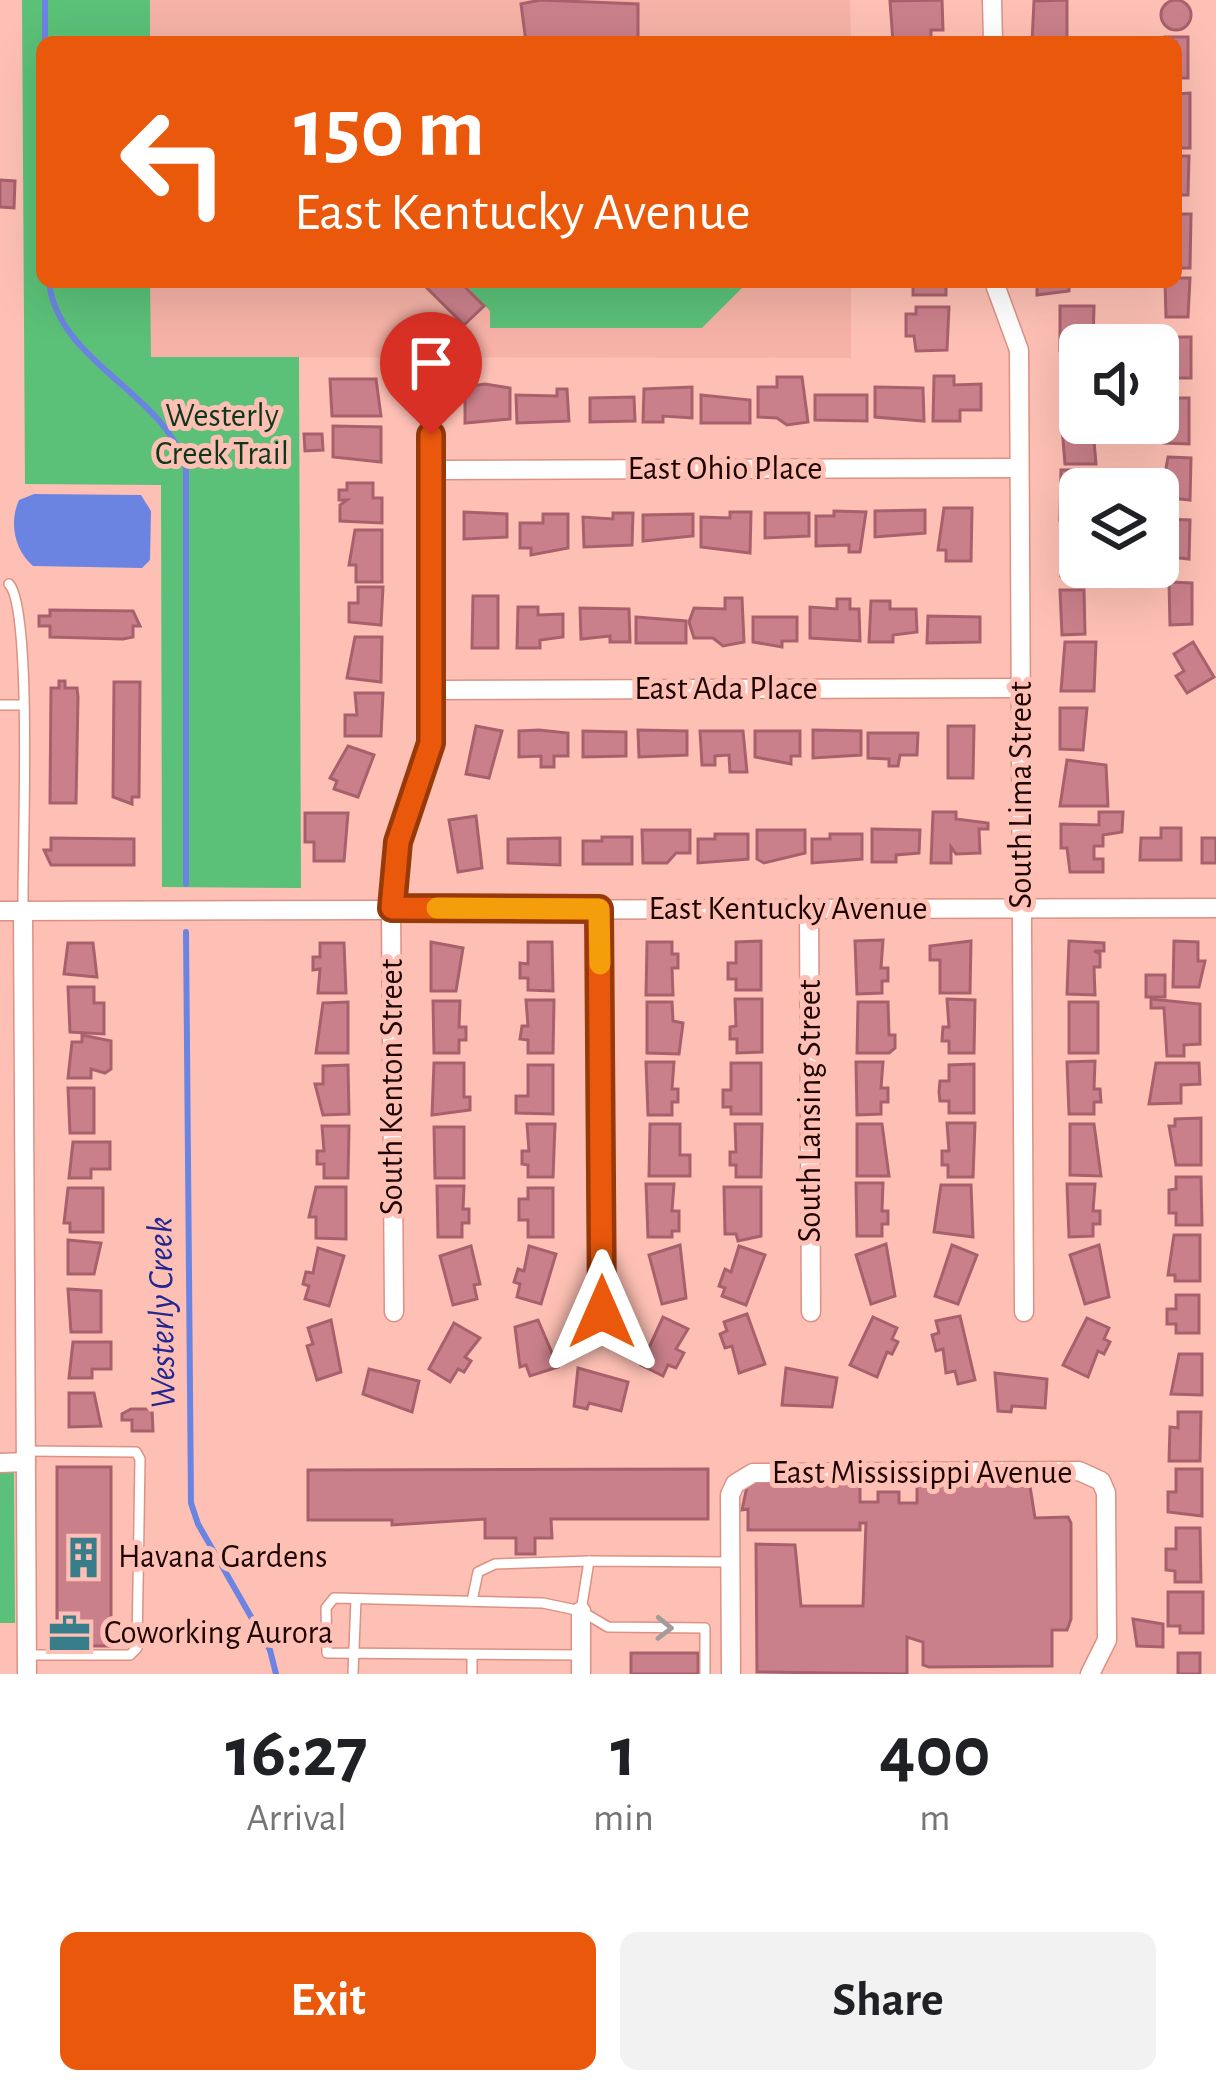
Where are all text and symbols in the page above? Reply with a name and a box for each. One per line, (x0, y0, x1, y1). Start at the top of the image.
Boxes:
icon: left (96, 84, 252, 240)
text: 150 m (294, 88, 485, 172)
text: East Kentucky Avenue (294, 186, 751, 240)
pin (380, 312, 482, 435)
map controls (1059, 324, 1179, 588)
button: sound (1059, 324, 1179, 444)
icon: arrive (398, 330, 464, 396)
park label: Westerly Creek Trail (155, 400, 289, 471)
street label: East Ohio Place (628, 453, 822, 486)
button: layers (1059, 468, 1179, 588)
street label: East Ada Place (634, 673, 818, 706)
street label: South Lima Street (1005, 681, 1038, 909)
street label: East Kentucky Avenue (648, 893, 928, 926)
street label: South Kenton Street (376, 958, 409, 1215)
street label: South Lansing Street (794, 979, 827, 1243)
water label: Westerly Creek (142, 1217, 182, 1409)
position arrow (539, 1249, 665, 1375)
street label: East Mississippi Avenue (772, 1457, 1072, 1490)
building icon: Havana Gardens (61, 1534, 107, 1580)
place label: Havana Gardens (118, 1541, 327, 1574)
office icon: Coworking Aurora (47, 1610, 93, 1656)
one-way arrow (655, 1614, 674, 1640)
place label: Coworking Aurora (104, 1617, 333, 1650)
text: 16:27 (225, 1717, 368, 1789)
text: 1 (611, 1717, 636, 1789)
text: 400 (879, 1717, 991, 1789)
text: Arrival (246, 1799, 347, 1838)
text: min (593, 1799, 654, 1838)
text: m (919, 1799, 951, 1838)
button: Exit (60, 1932, 596, 2070)
button: Share (620, 1932, 1156, 2070)

